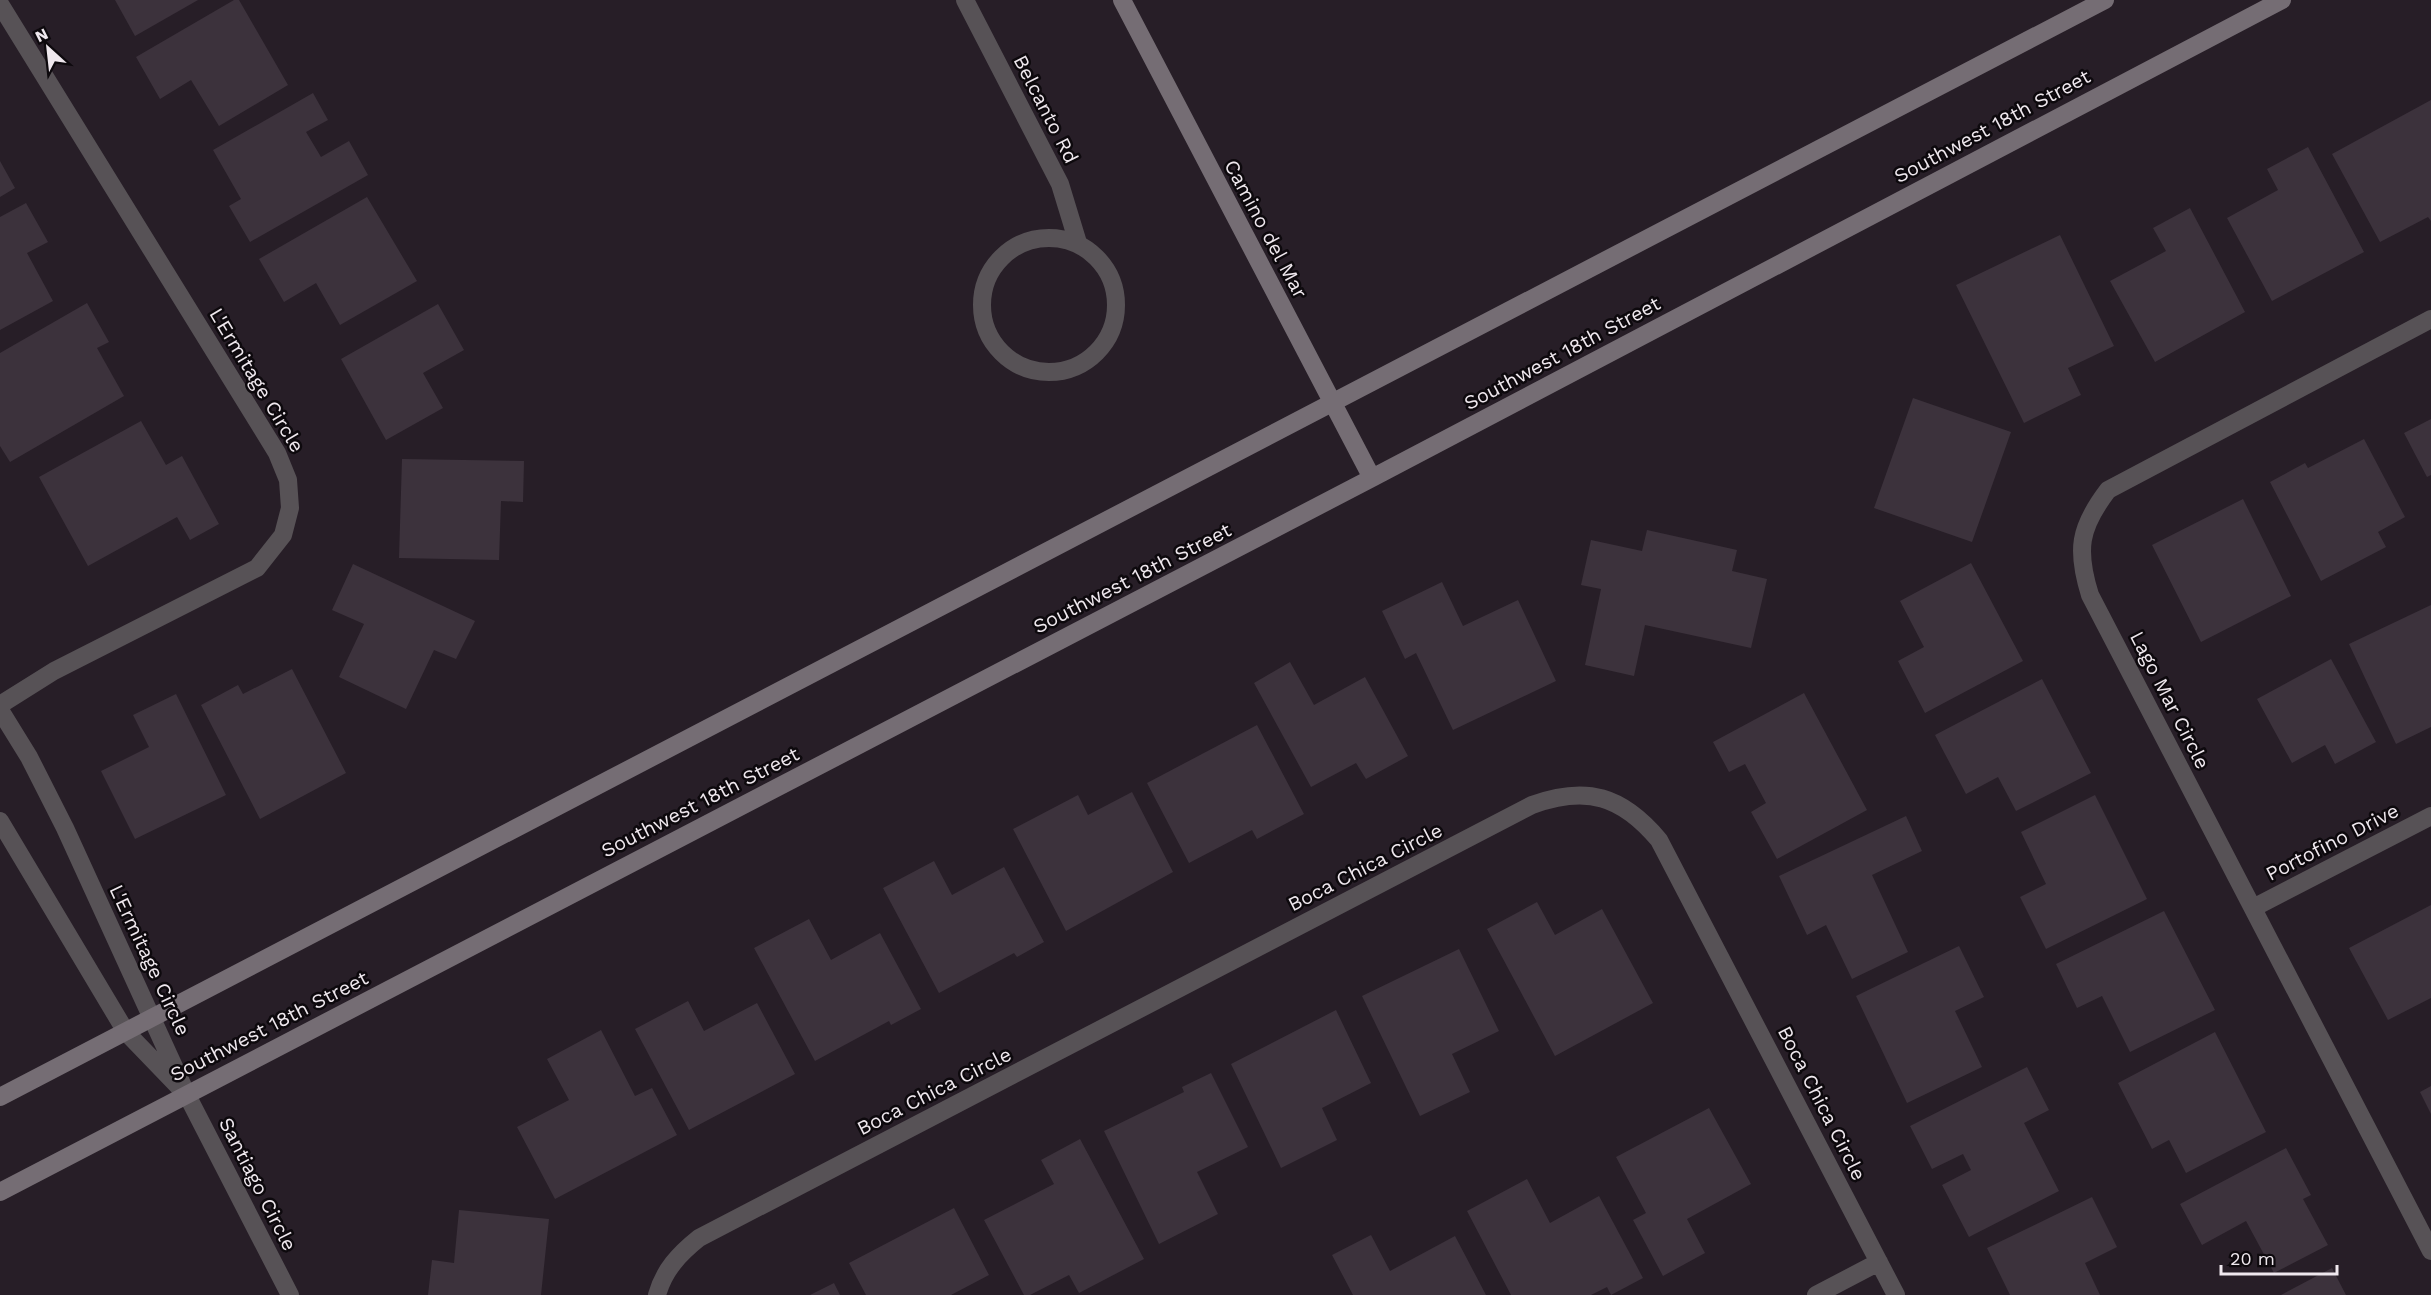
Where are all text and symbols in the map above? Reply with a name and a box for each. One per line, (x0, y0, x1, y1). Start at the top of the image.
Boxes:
north arrow (18, 18, 78, 78)
text: N (32, 24, 51, 46)
street label: Belcanto Rd (1008, 51, 1084, 167)
street label: Southwest 18th Street (1890, 64, 2095, 188)
street label: Camino del Mar (1219, 156, 1313, 302)
street label: Southwest 18th Street (1460, 291, 1665, 415)
street label: L'Ermitage Circle (204, 304, 310, 456)
street label: Southwest 18th Street (1029, 517, 1236, 638)
street label: Lago Mar Circle (2125, 627, 2215, 773)
street label: Southwest 18th Street (597, 741, 804, 862)
street label: Portofino Drive (2262, 798, 2402, 886)
street label: Boca Chica Circle (1284, 818, 1446, 916)
street label: L'Ermitage Circle (104, 881, 196, 1039)
street label: Southwest 18th Street (166, 965, 373, 1086)
street label: Boca Chica Circle (1773, 1022, 1871, 1184)
street label: Boca Chica Circle (853, 1042, 1015, 1140)
street label: Santiago Circle (214, 1113, 302, 1255)
scale bar (2221, 1238, 2336, 1276)
text: 20 m (2230, 1248, 2275, 1269)

